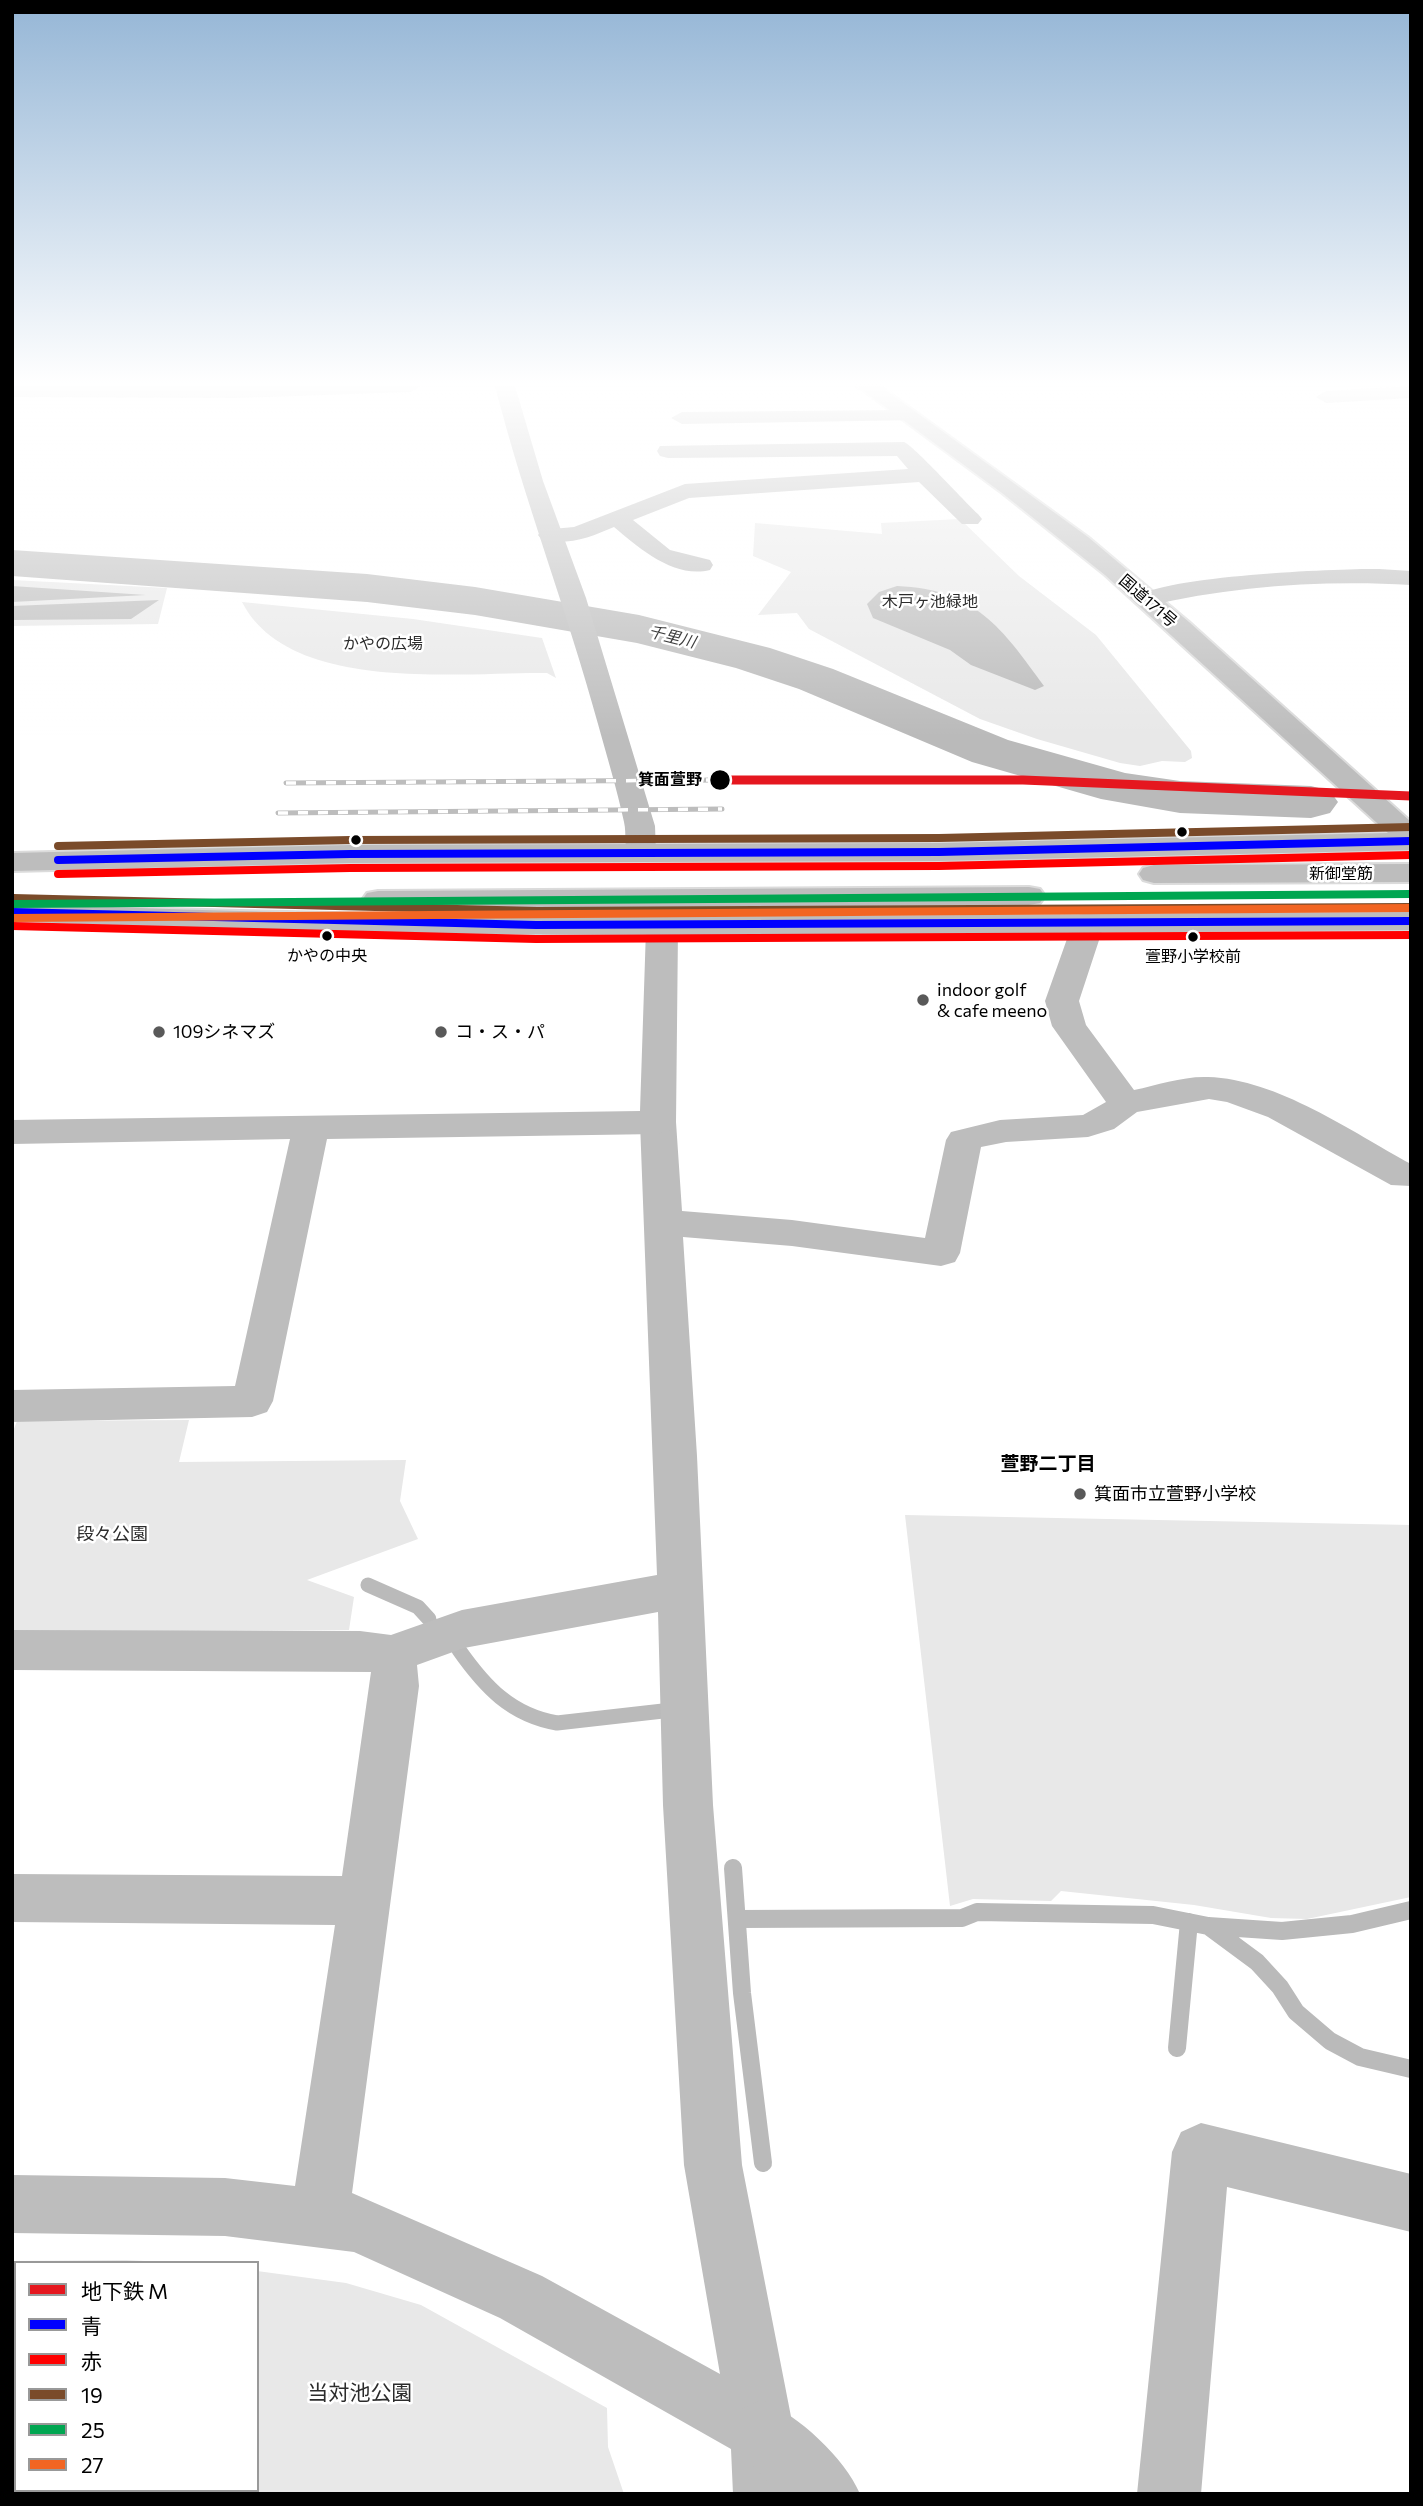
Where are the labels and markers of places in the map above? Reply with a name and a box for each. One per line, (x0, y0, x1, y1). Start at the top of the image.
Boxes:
marker: 箕面萱野 (708, 768, 732, 792)
place label: 箕面萱野 (638, 770, 702, 790)
unlabelled marker (1175, 825, 1189, 839)
unlabelled marker (349, 833, 363, 847)
marker: かやの中央 (320, 929, 334, 943)
marker: 萱野小学校前 (1186, 930, 1200, 944)
place label: かやの中央 (287, 946, 367, 966)
place label: 萱野小学校前 (1145, 947, 1241, 967)
place label: indoor golf & cafe meeno (937, 979, 1047, 1021)
marker: indoor golf & cafe meeno (915, 992, 931, 1008)
place label: 109シネマズ (173, 1021, 275, 1043)
place label: コ・ス・パ (455, 1021, 545, 1043)
marker: 109シネマズ (151, 1024, 167, 1040)
marker: コ・ス・パ (433, 1024, 449, 1040)
place label: 箕面市立萱野小学校 (1094, 1483, 1256, 1505)
marker: 箕面市立萱野小学校 (1072, 1486, 1088, 1502)

